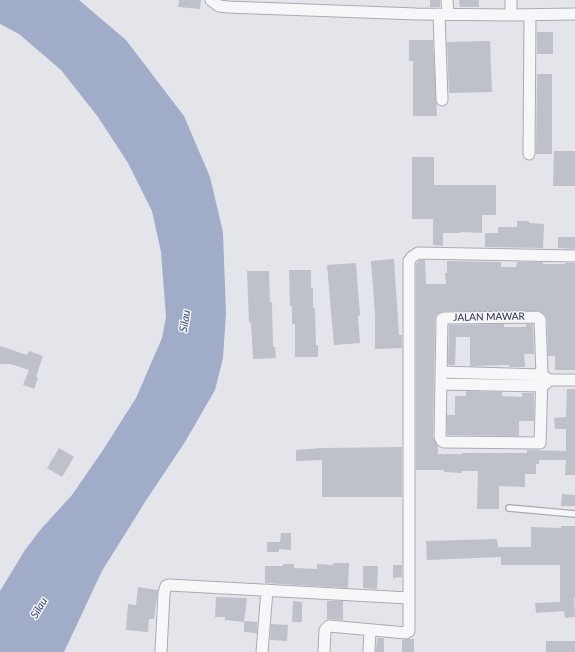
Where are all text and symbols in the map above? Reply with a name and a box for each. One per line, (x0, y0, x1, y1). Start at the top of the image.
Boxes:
water label: Silau (177, 309, 193, 333)
street label: JALAN MAWAR (453, 310, 525, 324)
water label: Silau (28, 595, 50, 621)

